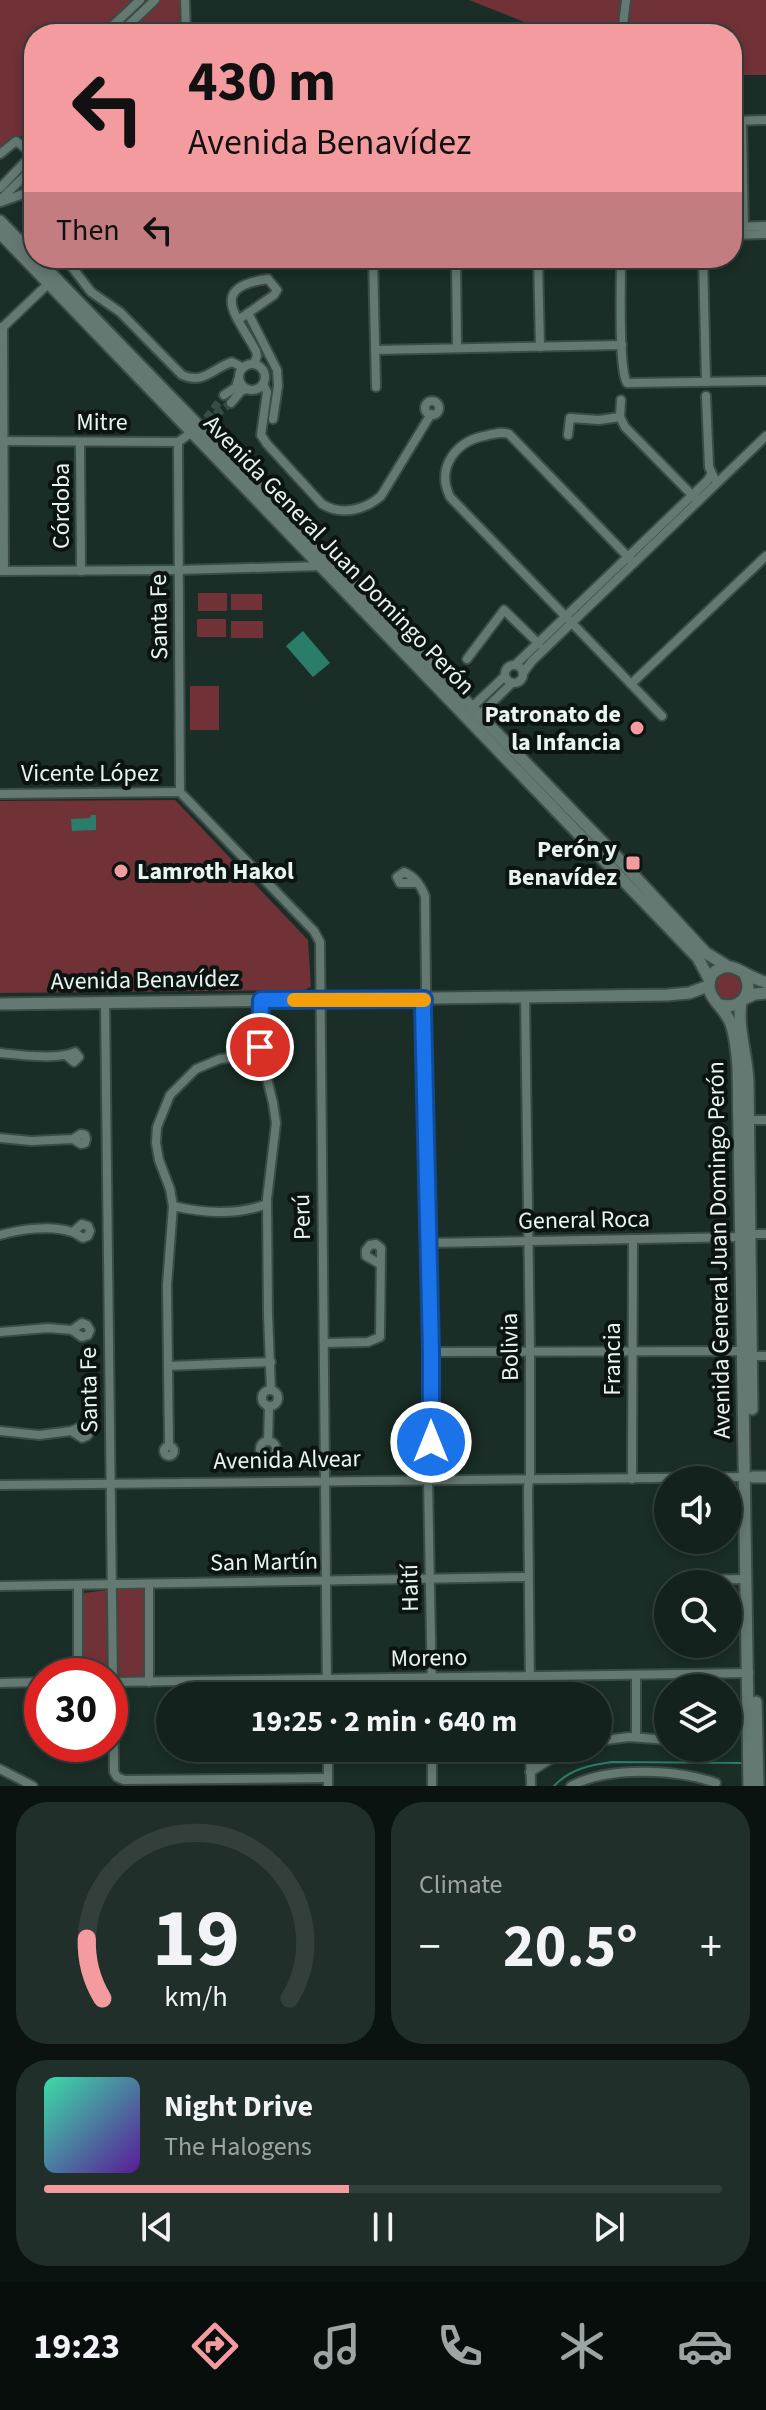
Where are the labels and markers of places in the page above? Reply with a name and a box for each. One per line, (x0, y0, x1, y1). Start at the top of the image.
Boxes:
place label: Patronato de la Infancia (484, 697, 621, 760)
marker: Patronato de la Infancia (628, 719, 646, 737)
place label: Perón y Benavídez (507, 832, 617, 895)
place label: Lamroth Hakol (137, 854, 294, 889)
marker: Perón y Benavídez (624, 854, 642, 872)
marker: Lamroth Hakol (112, 862, 130, 880)
pin (226, 1013, 294, 1081)

